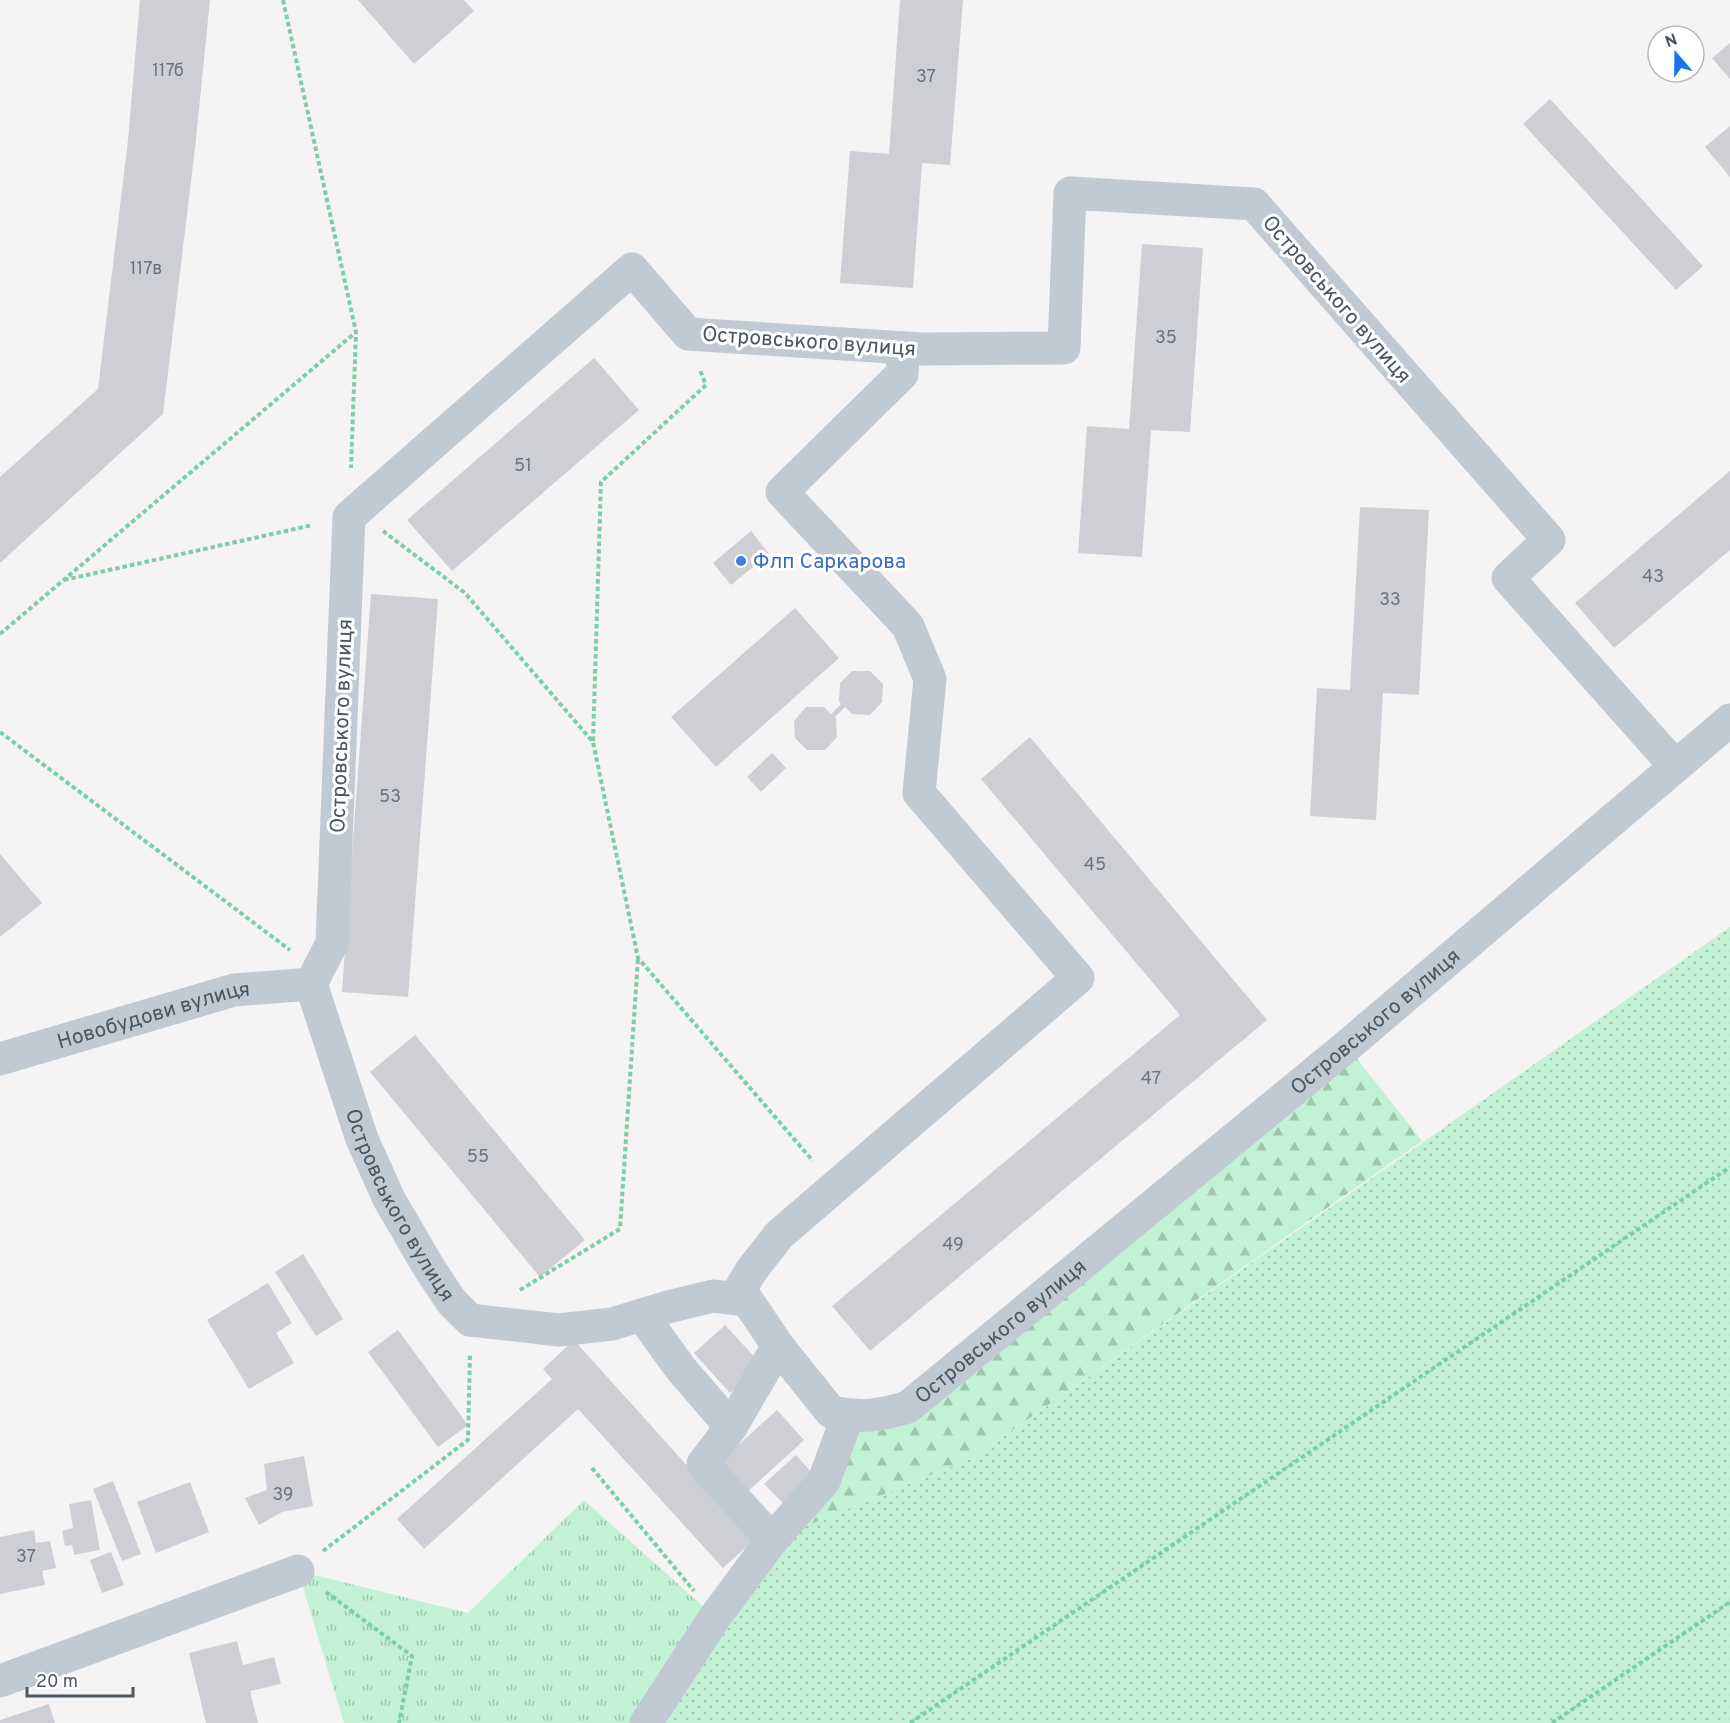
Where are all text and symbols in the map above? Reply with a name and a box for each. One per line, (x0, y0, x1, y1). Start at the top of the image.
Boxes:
north arrow (1646, 24, 1706, 84)
text: N (1663, 30, 1680, 53)
house number: 117б (152, 60, 184, 83)
house number: 37 (916, 66, 936, 89)
street label: Островського вулиця (1255, 210, 1416, 390)
house number: 117в (130, 258, 162, 281)
street label: Островського вулиця (701, 322, 917, 363)
house number: 35 (1155, 327, 1177, 350)
house number: 51 (514, 455, 532, 478)
place label: Флп Саркарова (753, 549, 906, 576)
marker: Флп Саркарова (734, 554, 748, 568)
house number: 43 (1642, 566, 1664, 589)
house number: 33 (1379, 589, 1401, 612)
street label: Островського вулиця (325, 619, 360, 834)
house number: 53 (379, 786, 401, 809)
house number: 45 (1084, 854, 1106, 877)
street label: Островського вулиця (1285, 943, 1467, 1102)
street label: Новобудови вулиця (54, 977, 251, 1056)
house number: 47 (1141, 1068, 1161, 1091)
street label: Островського вулиця (338, 1106, 460, 1307)
house number: 55 (467, 1146, 489, 1169)
house number: 49 (942, 1234, 964, 1257)
street label: Островського вулиця (910, 1254, 1093, 1411)
house number: 39 (272, 1484, 294, 1507)
house number: 37 (16, 1546, 36, 1569)
scale bar (27, 1660, 134, 1698)
text: 20 m (36, 1671, 78, 1694)

